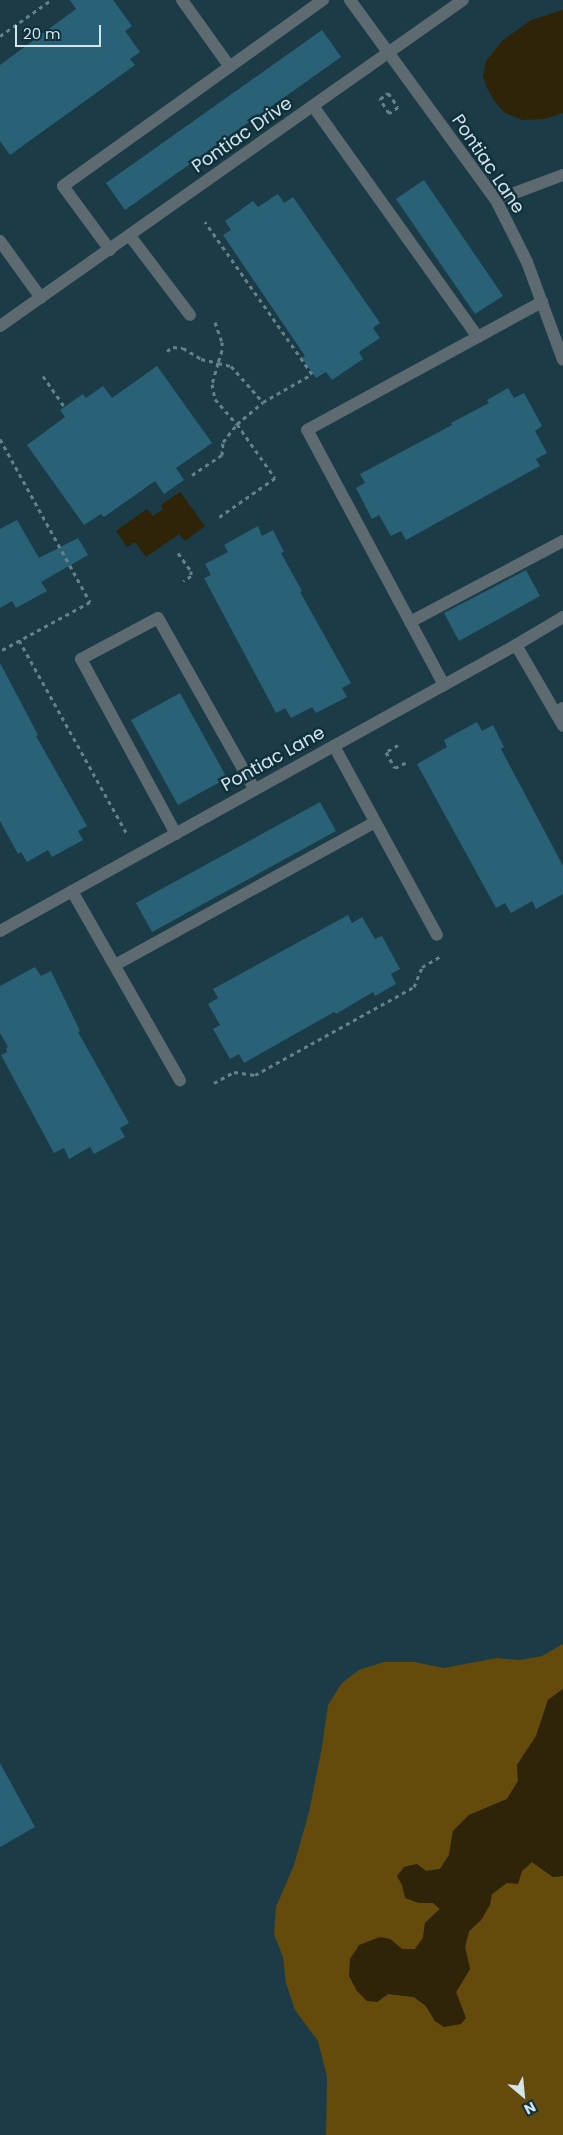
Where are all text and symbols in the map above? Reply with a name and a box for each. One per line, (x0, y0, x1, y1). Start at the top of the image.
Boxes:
scale bar (18, 15, 104, 47)
text: 20 m (23, 23, 61, 44)
street label: Pontiac Drive (188, 92, 296, 178)
street label: Pontiac Lane (447, 110, 529, 218)
street label: Pontiac Lane (217, 722, 329, 796)
north arrow (498, 2070, 548, 2120)
text: N (521, 2097, 539, 2120)

